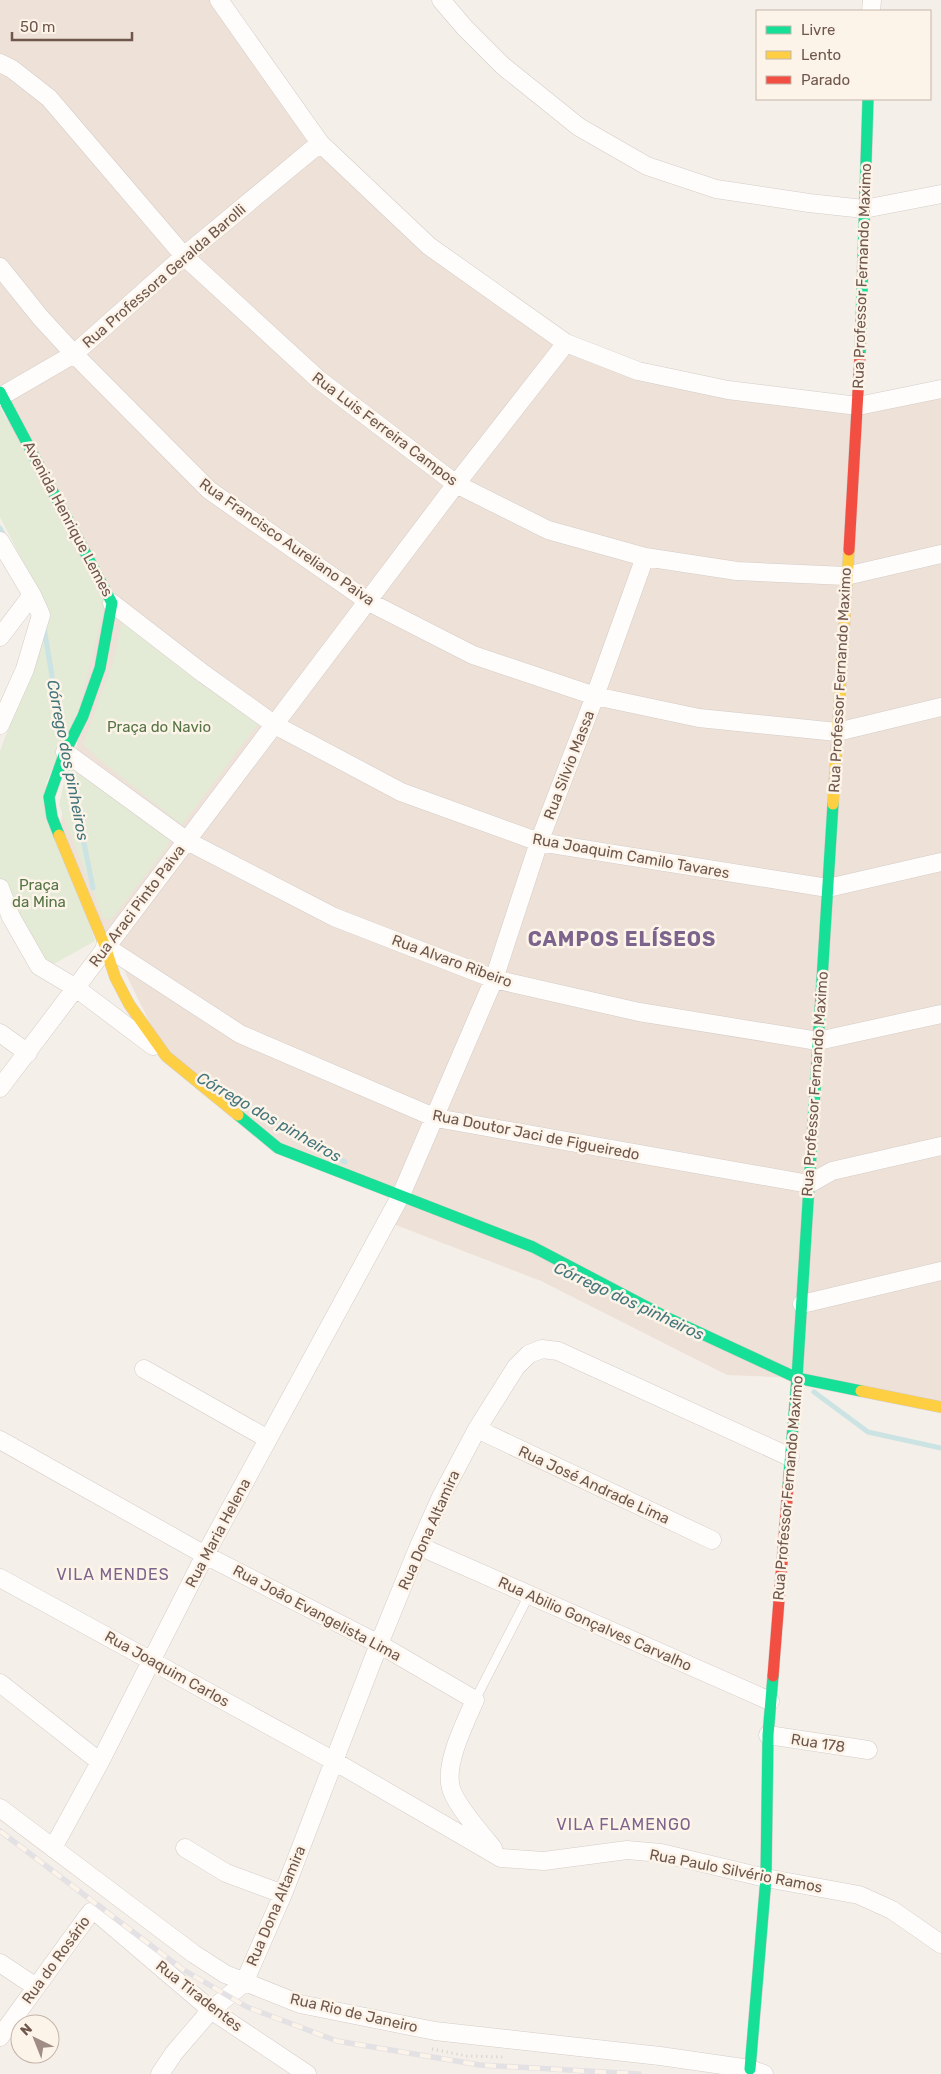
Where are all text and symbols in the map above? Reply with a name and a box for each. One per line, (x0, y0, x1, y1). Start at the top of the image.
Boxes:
scale bar (12, 10, 132, 42)
legend (756, 10, 931, 100)
text: 50 m (20, 18, 55, 36)
text: Livre (801, 21, 835, 39)
text: Lento (801, 46, 841, 64)
text: Parado (801, 71, 850, 89)
street label: Rua Professor Fernando Maximo (849, 163, 875, 389)
street label: Rua Professora Geralda Barolli (79, 200, 249, 352)
street label: Rua Luis Ferreira Campos (309, 368, 462, 490)
street label: Avenida Henrique Lemes (19, 438, 117, 600)
street label: Rua Francisco Aureliano Paiva (196, 475, 378, 609)
street label: Rua Professor Fernando Maximo (825, 567, 855, 793)
water label: Córrego dos pinheiros (43, 678, 93, 842)
street label: Rua Silvio Massa (540, 708, 598, 822)
park label: Praça do Navio (107, 718, 211, 736)
street label: Rua Joaquim Camilo Tavares (531, 830, 731, 882)
street label: Rua Araci Pinto Paiva (85, 841, 189, 971)
park label: Praça da Mina (12, 876, 66, 911)
district label: CAMPOS ELÍSEOS (528, 927, 716, 951)
street label: Rua Alvaro Ribeiro (389, 931, 515, 991)
street label: Rua Professor Fernando Maximo (798, 971, 832, 1197)
water label: Córrego dos pinheiros (194, 1068, 344, 1166)
street label: Rua Doutor Jaci de Figueiredo (431, 1106, 641, 1164)
water label: Córrego dos pinheiros (551, 1258, 707, 1344)
street label: Rua Professor Fernando Maximo (769, 1375, 807, 1601)
street label: Rua José Andrade Lima (515, 1442, 673, 1528)
street label: Rua Dona Altamira (395, 1467, 463, 1593)
street label: Rua Maria Helena (182, 1475, 254, 1591)
street label: Rua João Evangelista Lima (230, 1561, 404, 1665)
district label: VILA MENDES (56, 1565, 170, 1584)
street label: Rua Abilio Gonçalves Carvalho (495, 1573, 695, 1675)
street label: Rua Joaquim Carlos (102, 1627, 233, 1711)
street label: Rua 178 (790, 1730, 846, 1756)
district label: VILA FLAMENGO (556, 1815, 692, 1834)
street label: Rua Dona Altamira (242, 1843, 310, 1969)
street label: Rua Paulo Silvério Ramos (648, 1845, 824, 1897)
street label: Rua do Rosário (18, 1913, 94, 2007)
street label: Rua Tiradentes (152, 1957, 246, 2036)
street label: Rua Rio de Janeiro (288, 1990, 420, 2036)
north arrow (10, 2014, 60, 2064)
text: N (17, 2020, 36, 2040)

